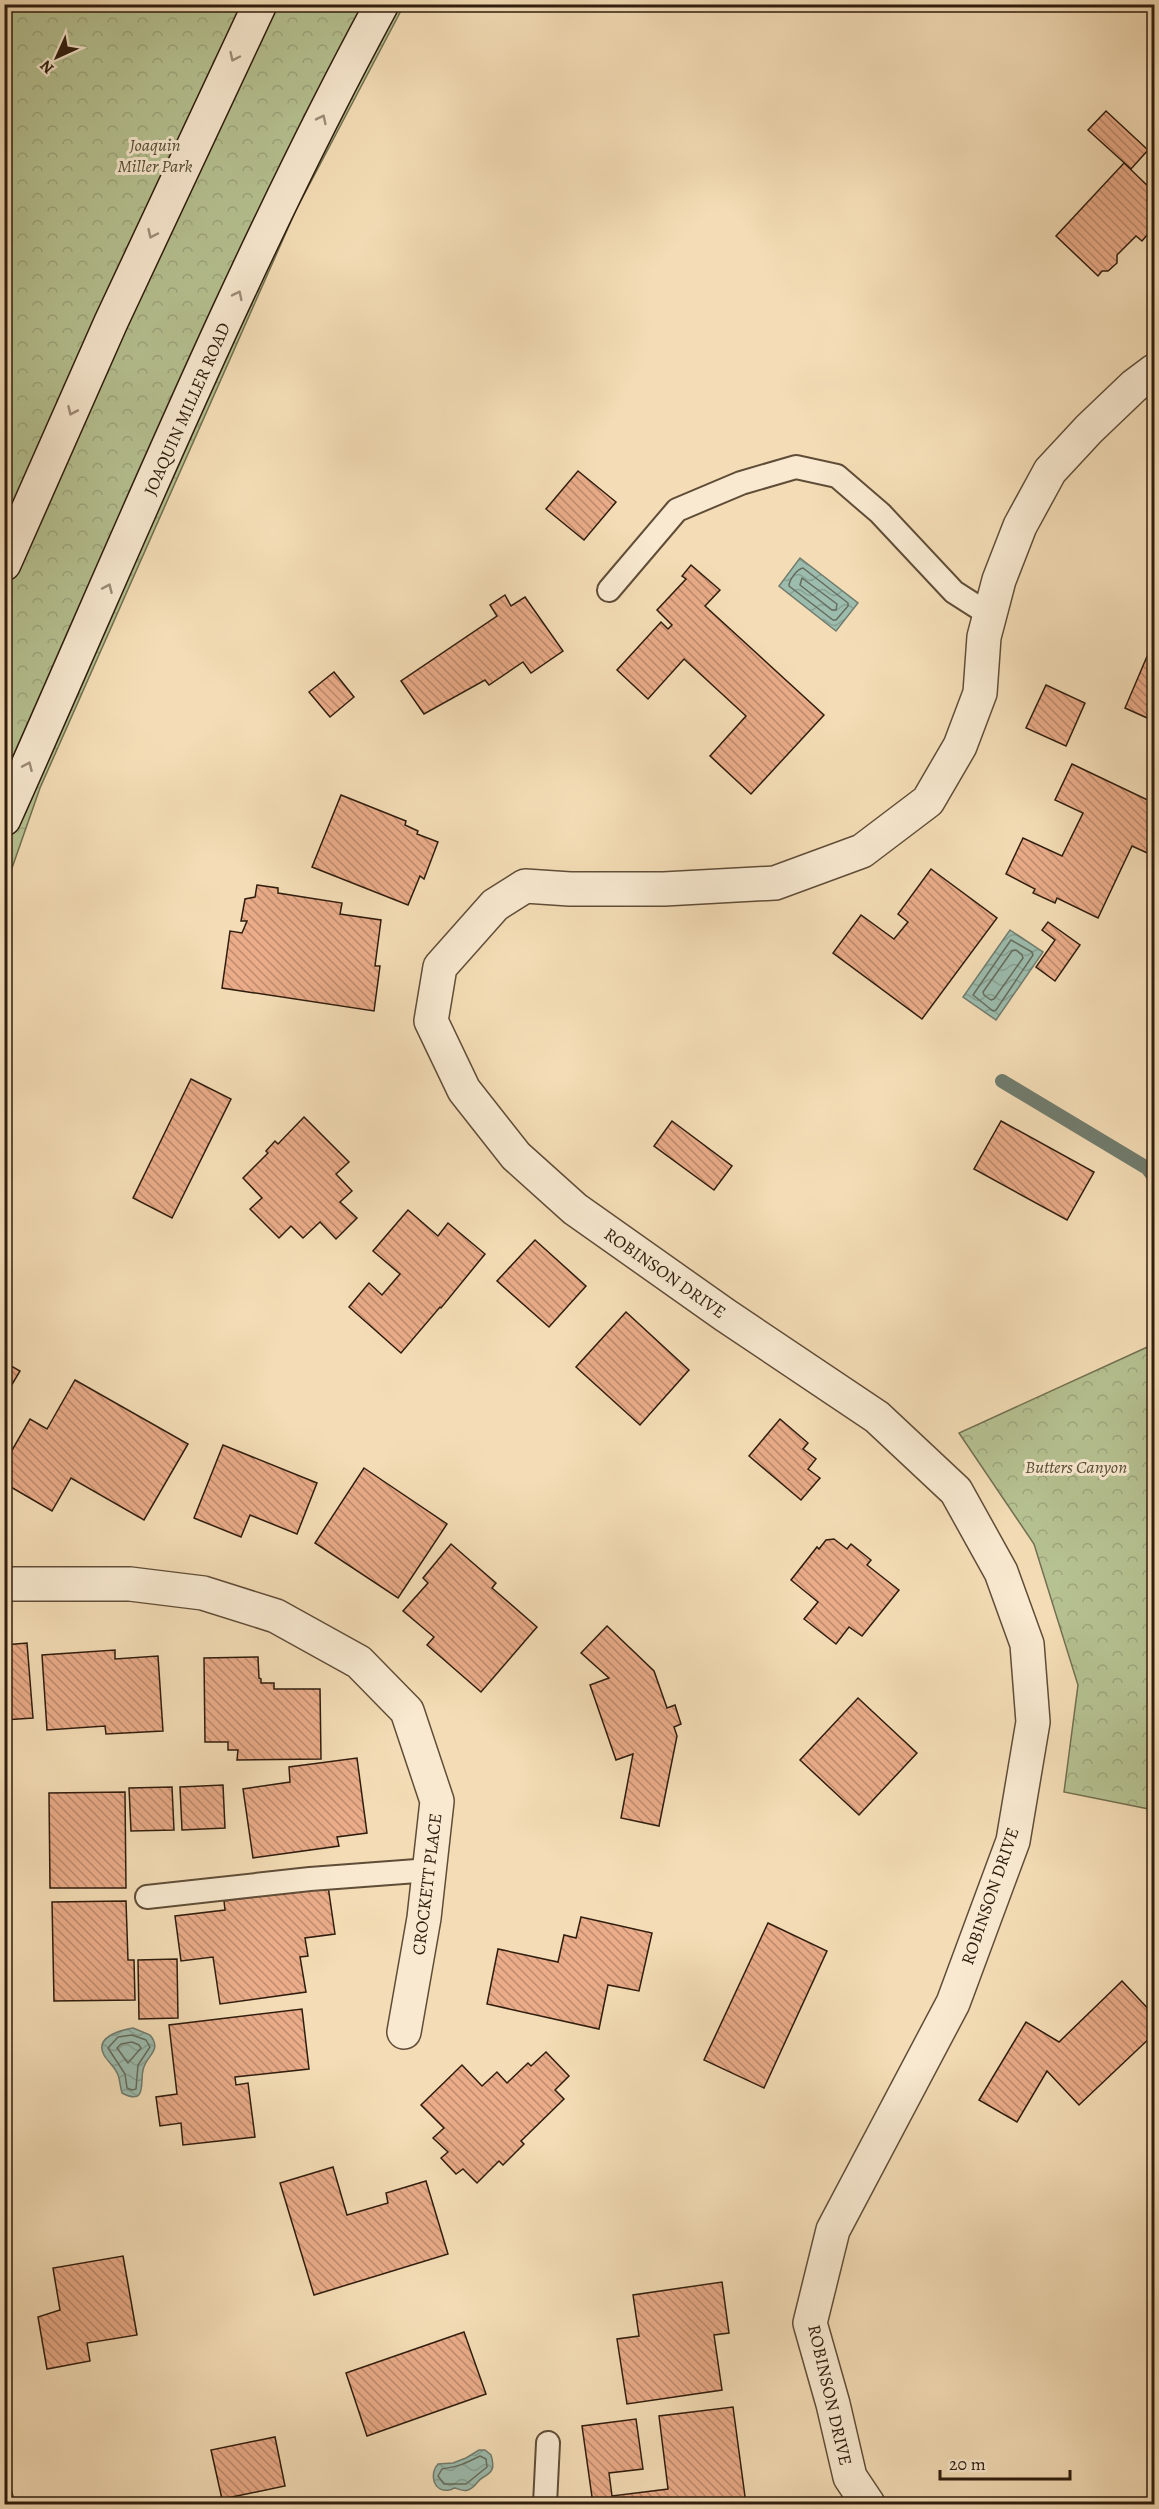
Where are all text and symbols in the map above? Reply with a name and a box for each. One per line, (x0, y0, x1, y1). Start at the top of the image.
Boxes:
north arrow (27, 27, 87, 87)
one-way arrow (230, 51, 242, 62)
text: N (35, 55, 59, 79)
one-way arrow (315, 114, 327, 125)
park label: Joaquin Miller Park (117, 133, 193, 178)
one-way arrow (147, 227, 159, 238)
one-way arrow (231, 290, 243, 301)
street label: JOAQUIN MILLER ROAD (138, 319, 236, 499)
one-way arrow (67, 405, 79, 416)
one-way arrow (100, 583, 112, 594)
one-way arrow (21, 761, 33, 772)
street label: ROBINSON DRIVE (599, 1222, 731, 1324)
park label: Butters Canyon (1025, 1455, 1127, 1479)
street label: CROCKETT PLACE (406, 1812, 448, 1956)
street label: ROBINSON DRIVE (955, 1824, 1025, 1968)
street label: ROBINSON DRIVE (802, 2322, 858, 2468)
scale bar (940, 2443, 1070, 2481)
text: 20 m (949, 2452, 986, 2476)

